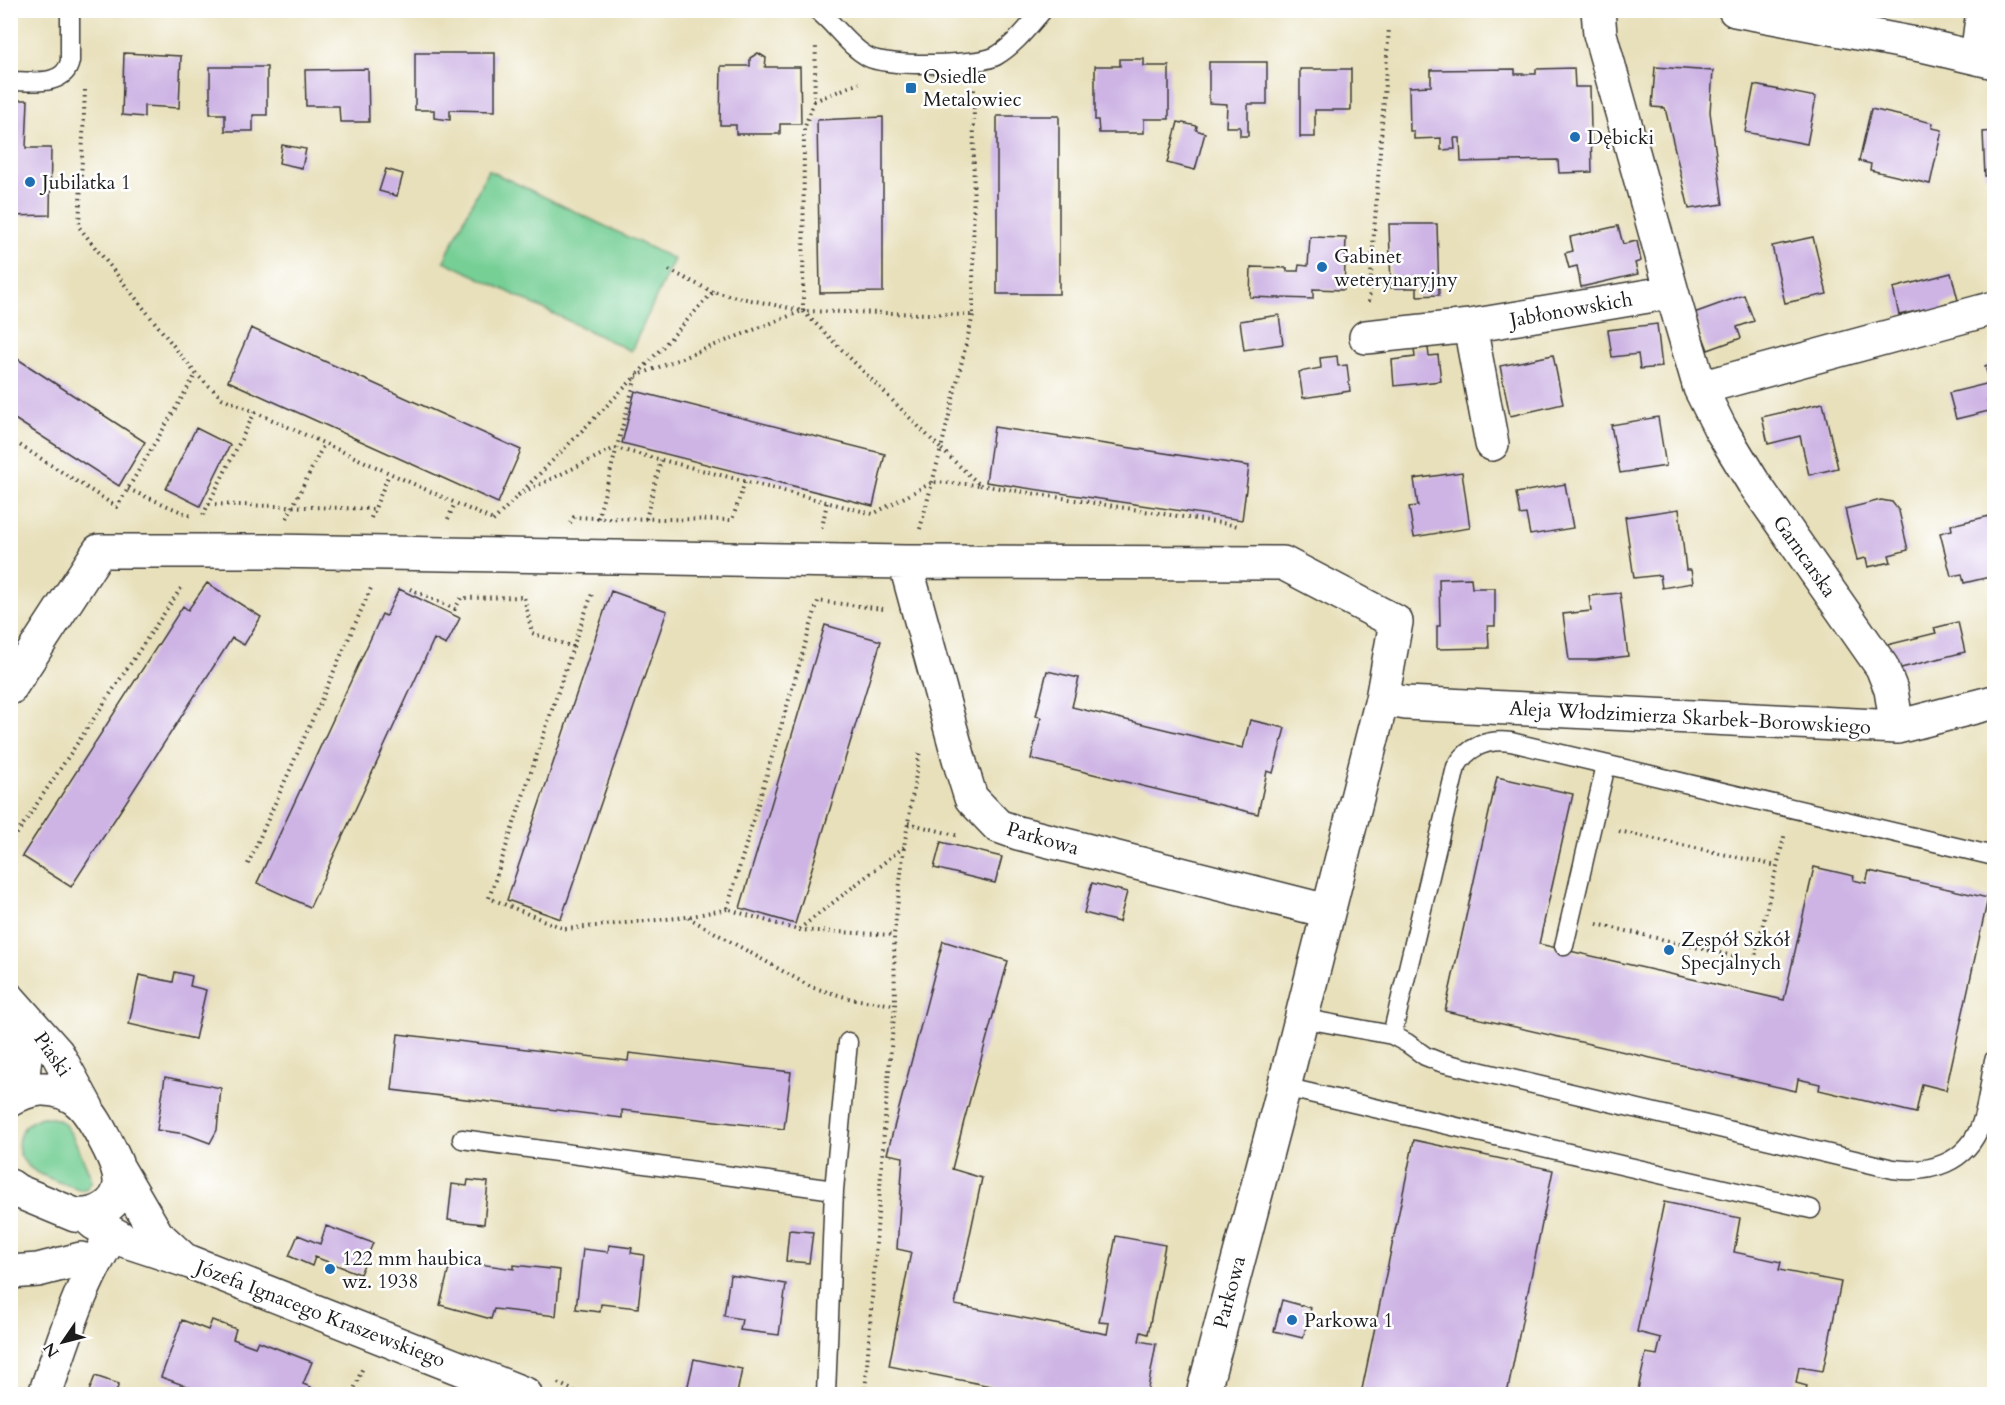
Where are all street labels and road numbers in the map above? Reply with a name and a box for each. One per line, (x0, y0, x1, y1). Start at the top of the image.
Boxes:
street label: Jabłonowskich (1505, 285, 1634, 334)
street label: Garncarska (1767, 510, 1843, 603)
street label: Aleja Włodzimierza Skarbek-Borowskiego (1508, 695, 1872, 740)
street label: Parkowa (1004, 815, 1082, 862)
street label: Piaski (27, 1026, 78, 1082)
street label: Józefa Ignacego Kraszewskiego (189, 1252, 450, 1374)
street label: Parkowa (1207, 1253, 1252, 1331)

